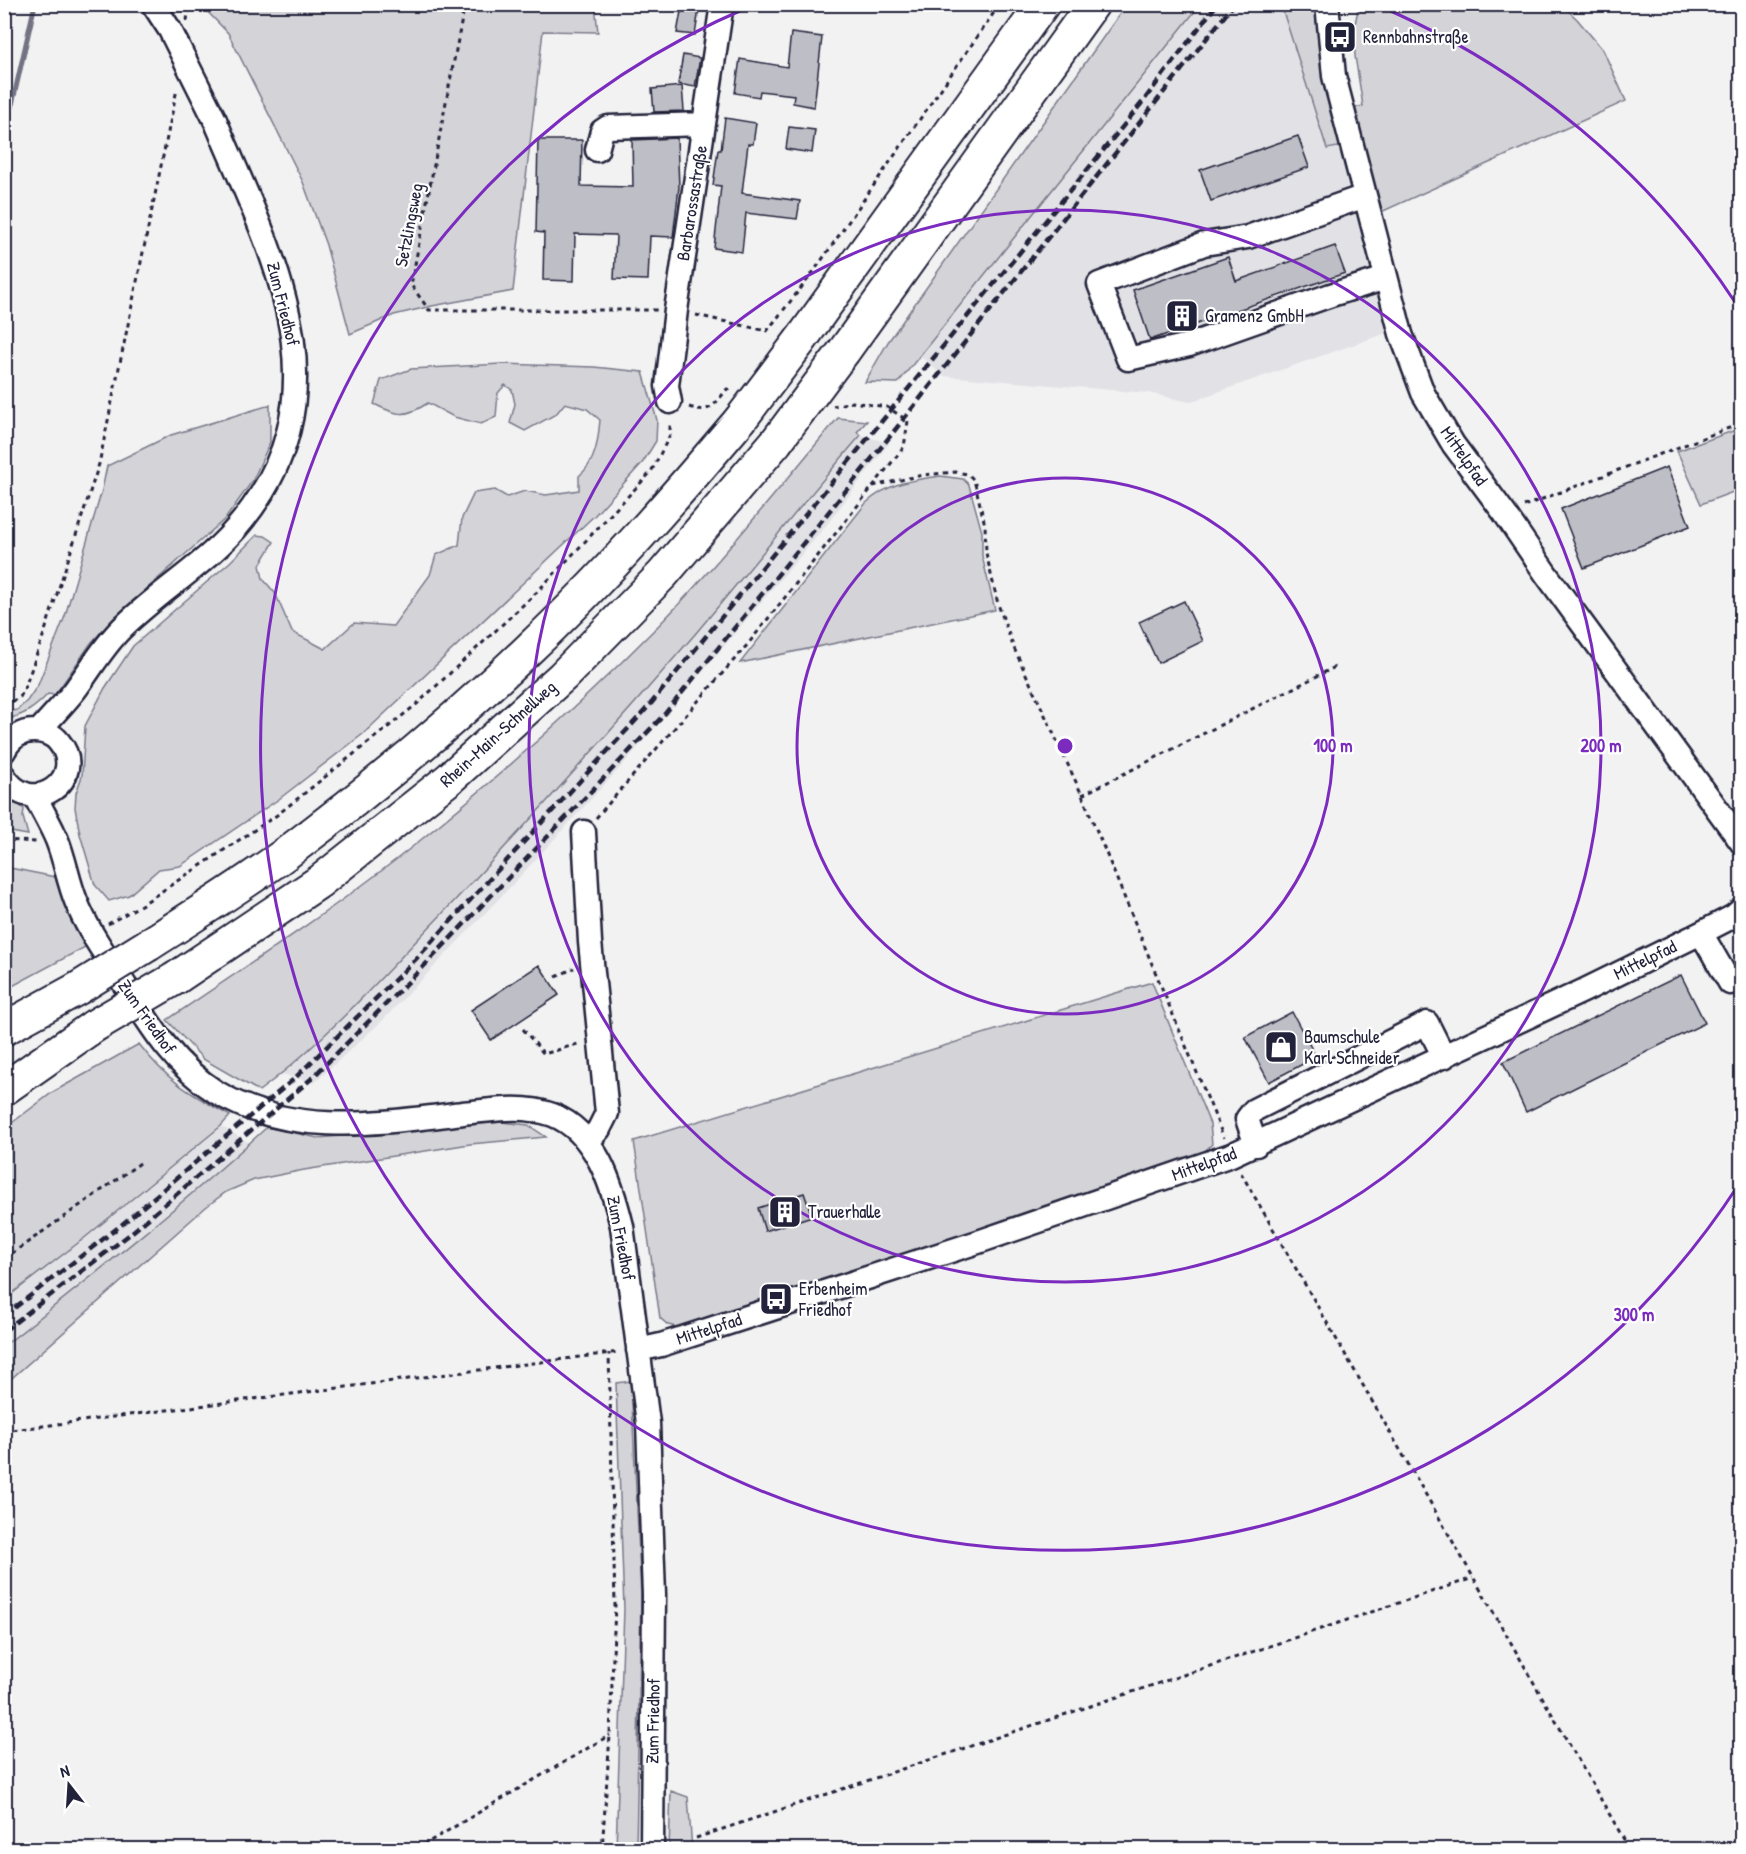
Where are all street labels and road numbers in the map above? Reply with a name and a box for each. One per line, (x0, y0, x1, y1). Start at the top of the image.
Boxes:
street label: Barbarossastraße (670, 143, 713, 262)
street label: Setzlingsweg (388, 181, 429, 269)
street label: Zum Friedhof (261, 259, 306, 349)
street label: Mittelpfad (1435, 421, 1494, 490)
street label: Rhein-Main-Schnellweg (434, 675, 561, 793)
street label: Mittelpfad (1609, 934, 1681, 986)
street label: Zum Friedhof (113, 974, 183, 1059)
street label: Mittelpfad (1168, 1140, 1240, 1187)
street label: Zum Friedhof (601, 1193, 642, 1283)
street label: Mittelpfad (673, 1306, 745, 1351)
street label: Zum Friedhof (639, 1677, 666, 1764)

